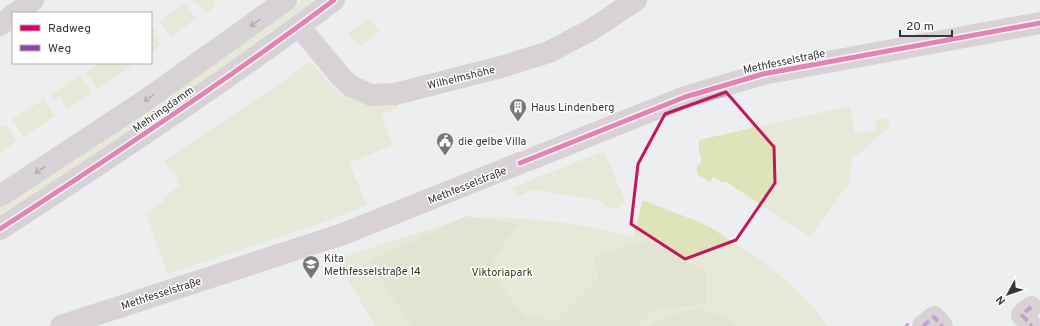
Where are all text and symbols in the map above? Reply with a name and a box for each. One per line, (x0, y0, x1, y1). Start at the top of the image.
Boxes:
legend (12, 12, 152, 64)
scale bar (900, 12, 952, 38)
one-way arrow (250, 19, 261, 27)
text: 20 m (906, 19, 934, 35)
text: Radweg (48, 21, 91, 37)
text: Weg (48, 41, 71, 57)
street label: Methfesselstraße (742, 46, 827, 78)
street label: Wilhelmshöhe (426, 63, 497, 93)
street label: Mehringdamm (130, 84, 197, 136)
one-way arrow (143, 94, 154, 102)
building icon: Haus Lindenberg (508, 97, 528, 122)
place label: Haus Lindenberg (531, 101, 614, 115)
public building icon: die gelbe Villa (435, 131, 455, 156)
place label: die gelbe Villa (458, 135, 527, 149)
street label: Methfesselstraße (426, 164, 509, 208)
one-way arrow (35, 166, 46, 174)
place label: Kita Methfesselstraße 14 (324, 252, 421, 279)
school or university icon: Kita Methfesselstraße 14 (301, 254, 321, 279)
park label: Viktoriapark (471, 266, 533, 280)
street label: Methfesselstraße (119, 274, 203, 314)
north arrow (988, 274, 1028, 314)
text: N (993, 292, 1009, 307)

